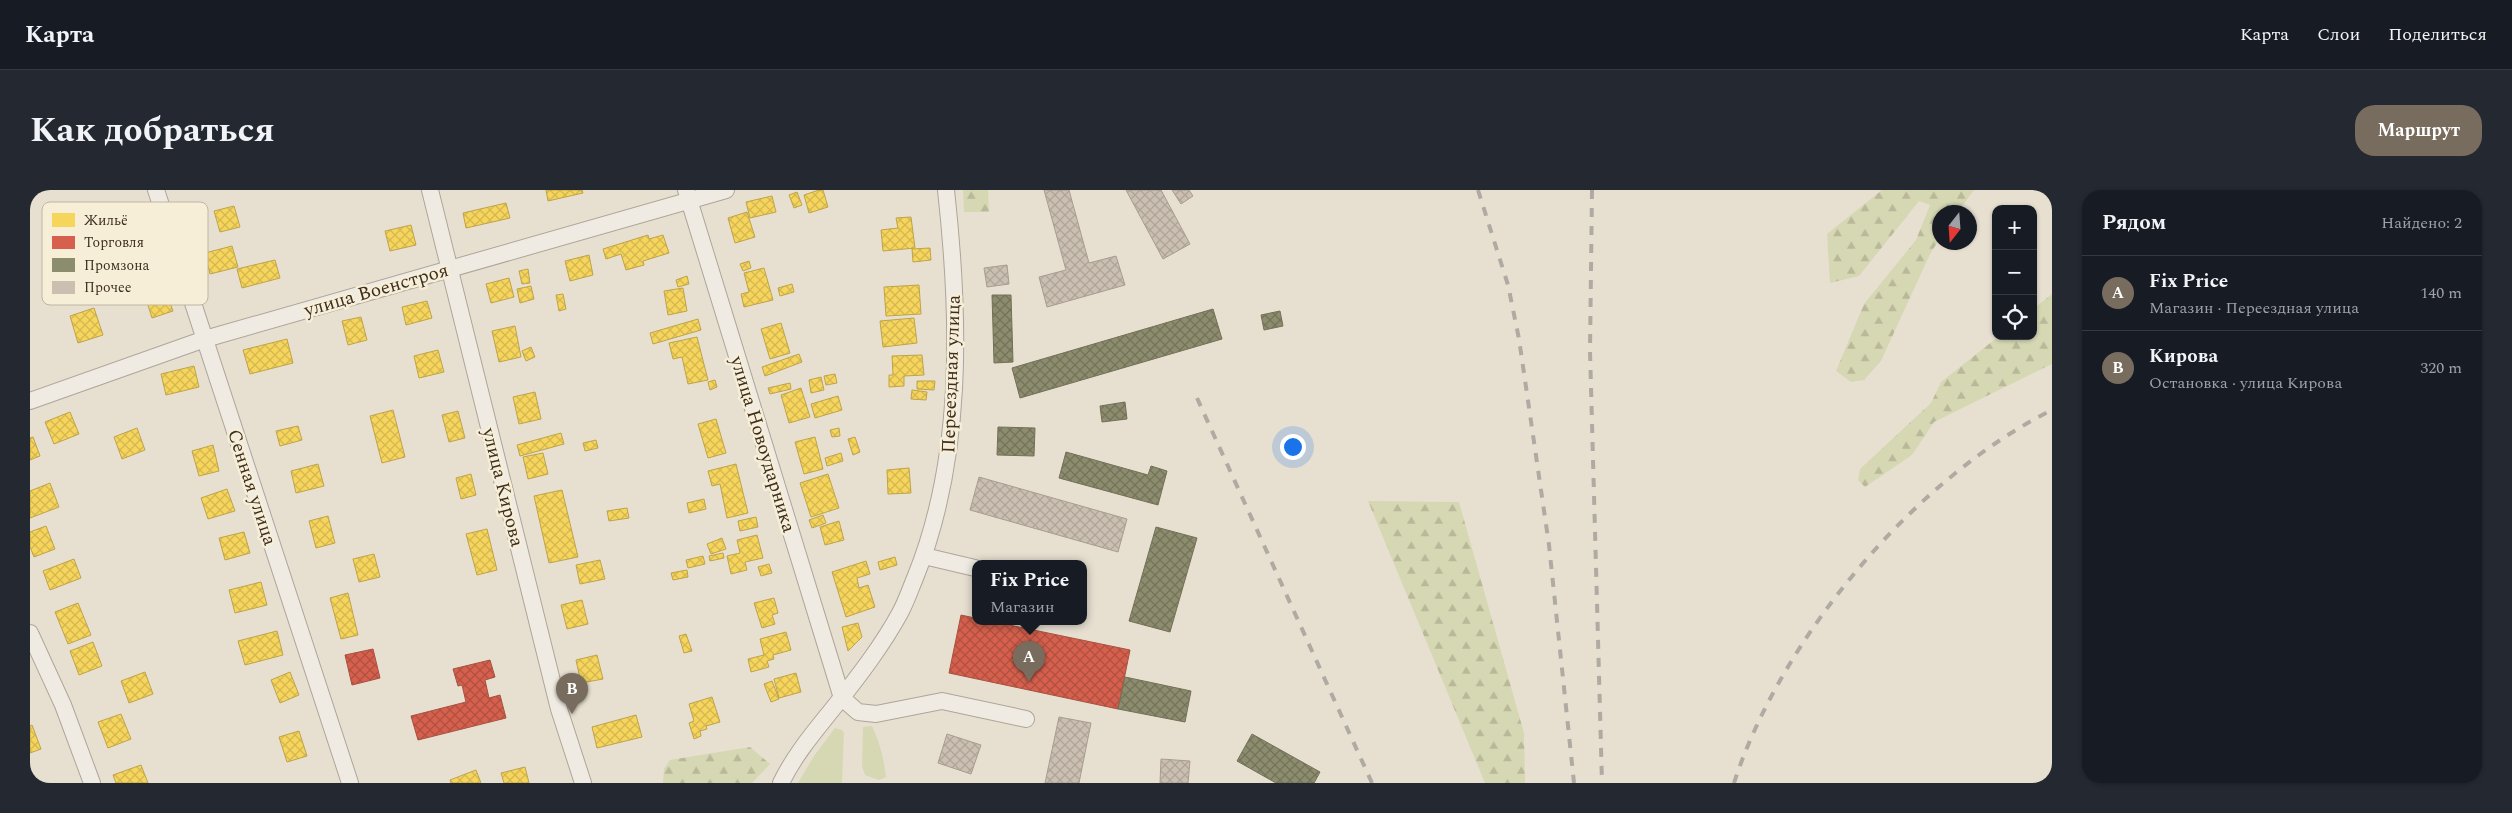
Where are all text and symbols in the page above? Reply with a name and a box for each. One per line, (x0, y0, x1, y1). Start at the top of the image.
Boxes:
text: Карта (25, 17, 94, 53)
text: Карта (2240, 21, 2289, 48)
text: Слои (2317, 21, 2360, 48)
text: Поделиться (2388, 21, 2487, 48)
text: Как добраться (30, 104, 275, 157)
button: Маршрут (2355, 105, 2482, 156)
legend (42, 202, 208, 305)
north arrow (1932, 205, 1977, 250)
map controls (1992, 205, 2037, 340)
button: + (1992, 205, 2037, 250)
text: Рядом (2102, 207, 2166, 239)
text: Жильё (84, 210, 128, 231)
text: Найдено: 2 (2381, 211, 2462, 235)
text: Торговля (84, 232, 144, 253)
button: − (1992, 250, 2037, 295)
text: Промзона (84, 255, 149, 276)
street label: улица Военстроя (300, 256, 452, 325)
text: Fix Price (2149, 267, 2228, 296)
text: Прочее (84, 277, 132, 298)
text: A (2112, 281, 2124, 305)
text: 140 m (2420, 281, 2462, 305)
street label: Переездная улица (934, 294, 969, 454)
button: locate (1992, 295, 2037, 340)
text: Магазин · Переездная улица (2149, 296, 2359, 320)
text: Кирова (2149, 342, 2218, 371)
street label: улица Новоударника (722, 352, 803, 537)
text: B (2112, 356, 2124, 380)
text: 320 m (2420, 356, 2462, 380)
text: Остановка · улица Кирова (2149, 371, 2342, 395)
street label: улица Кирова (474, 424, 531, 551)
street label: Сенная улица (219, 425, 284, 550)
your location (1280, 434, 1306, 460)
popup (972, 560, 1087, 625)
text: Fix Price (990, 566, 1069, 595)
text: Магазин (990, 595, 1054, 619)
pin: A (1013, 641, 1045, 682)
pin: B (556, 673, 588, 714)

